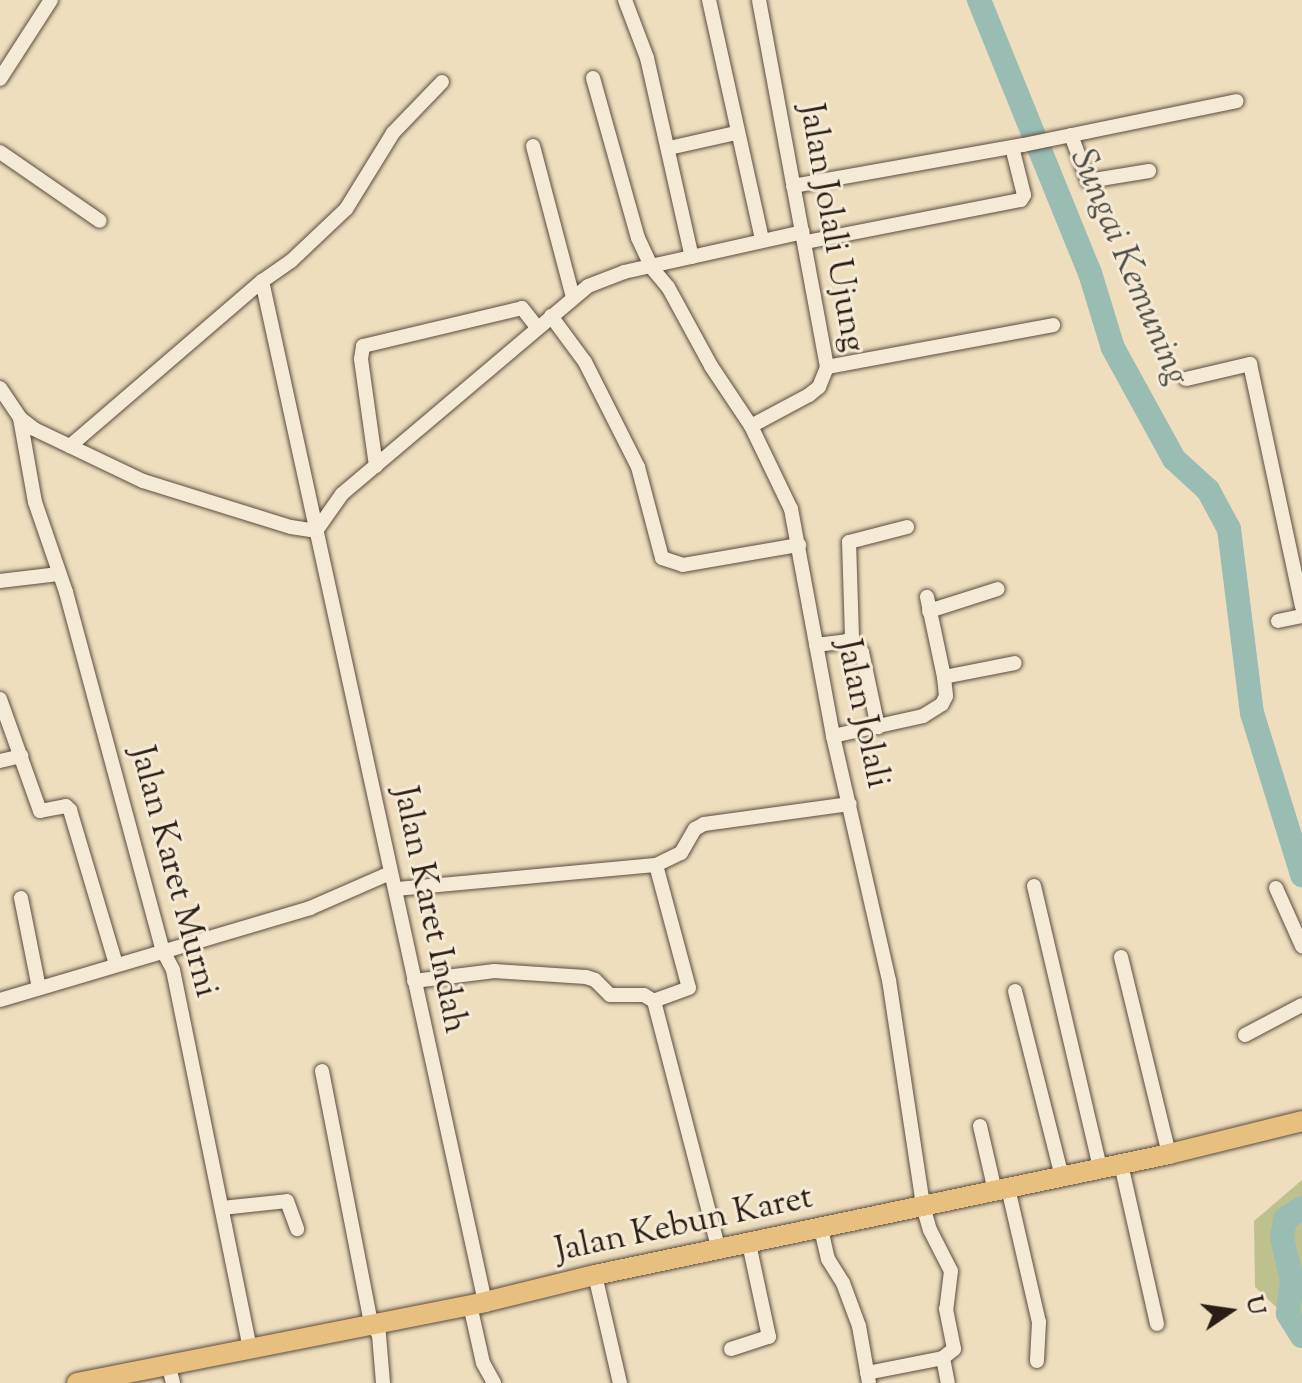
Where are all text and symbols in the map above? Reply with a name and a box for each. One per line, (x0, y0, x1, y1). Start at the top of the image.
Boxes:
street label: Jalan Jolali Ujung (789, 101, 873, 355)
water label: Sungai Kemuning (1059, 143, 1197, 393)
street label: Jalan Jolali (826, 636, 898, 792)
street label: Jalan Karet Murni (120, 742, 226, 1002)
street label: Jalan Karet Indah (383, 783, 475, 1037)
street label: Jalan Kebun Karet (552, 1178, 816, 1272)
north arrow (1190, 1271, 1270, 1351)
text: U (1236, 1293, 1271, 1318)

